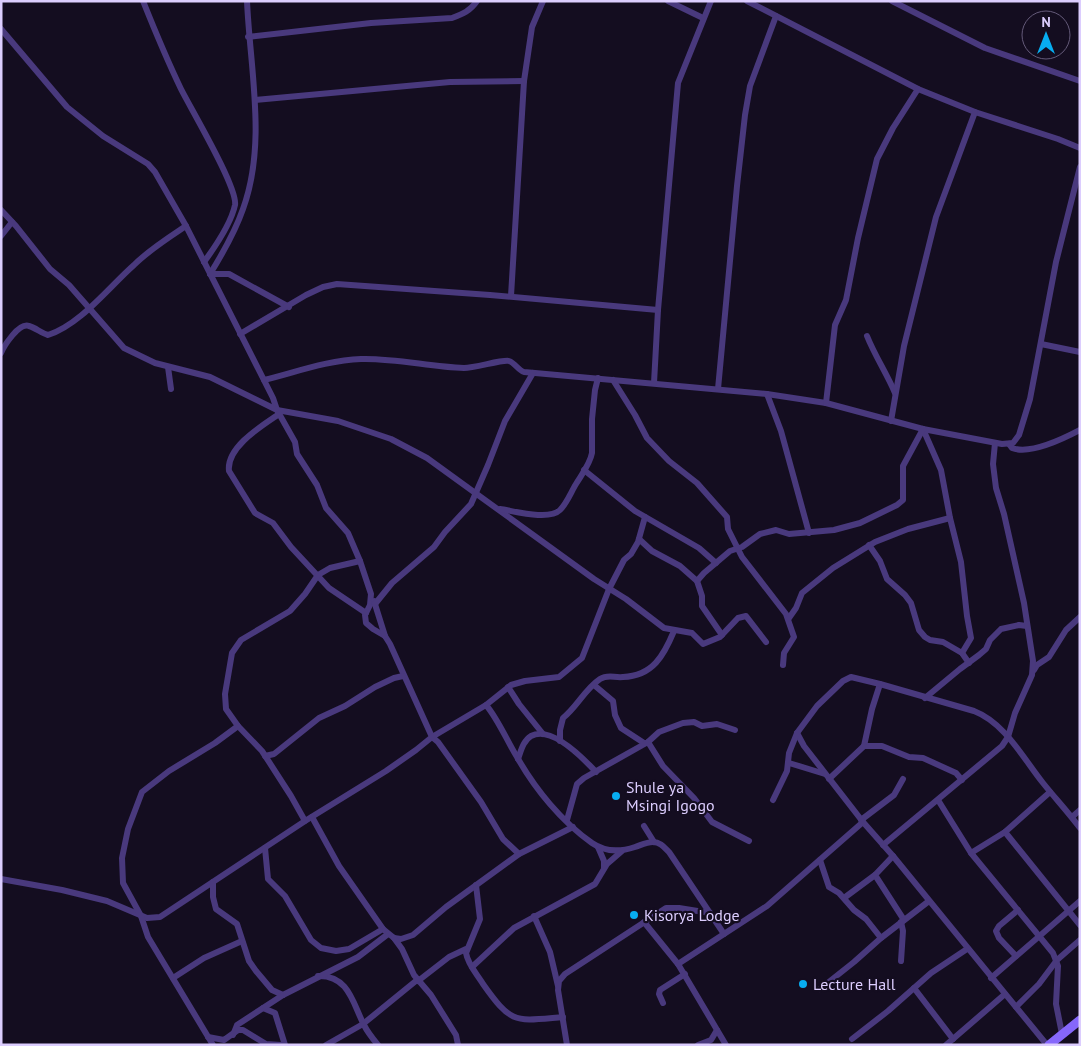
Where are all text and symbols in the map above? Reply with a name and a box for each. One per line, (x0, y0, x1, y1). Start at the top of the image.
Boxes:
north arrow (1021, 10, 1071, 60)
text: N (1041, 13, 1051, 31)
place label: Shule ya Msingi Igogo (626, 777, 715, 815)
marker: Shule ya Msingi Igogo (610, 790, 622, 802)
place label: Kisorya Lodge (644, 905, 740, 925)
marker: Kisorya Lodge (628, 909, 640, 921)
place label: Lecture Hall (813, 974, 896, 994)
marker: Lecture Hall (797, 978, 809, 990)

